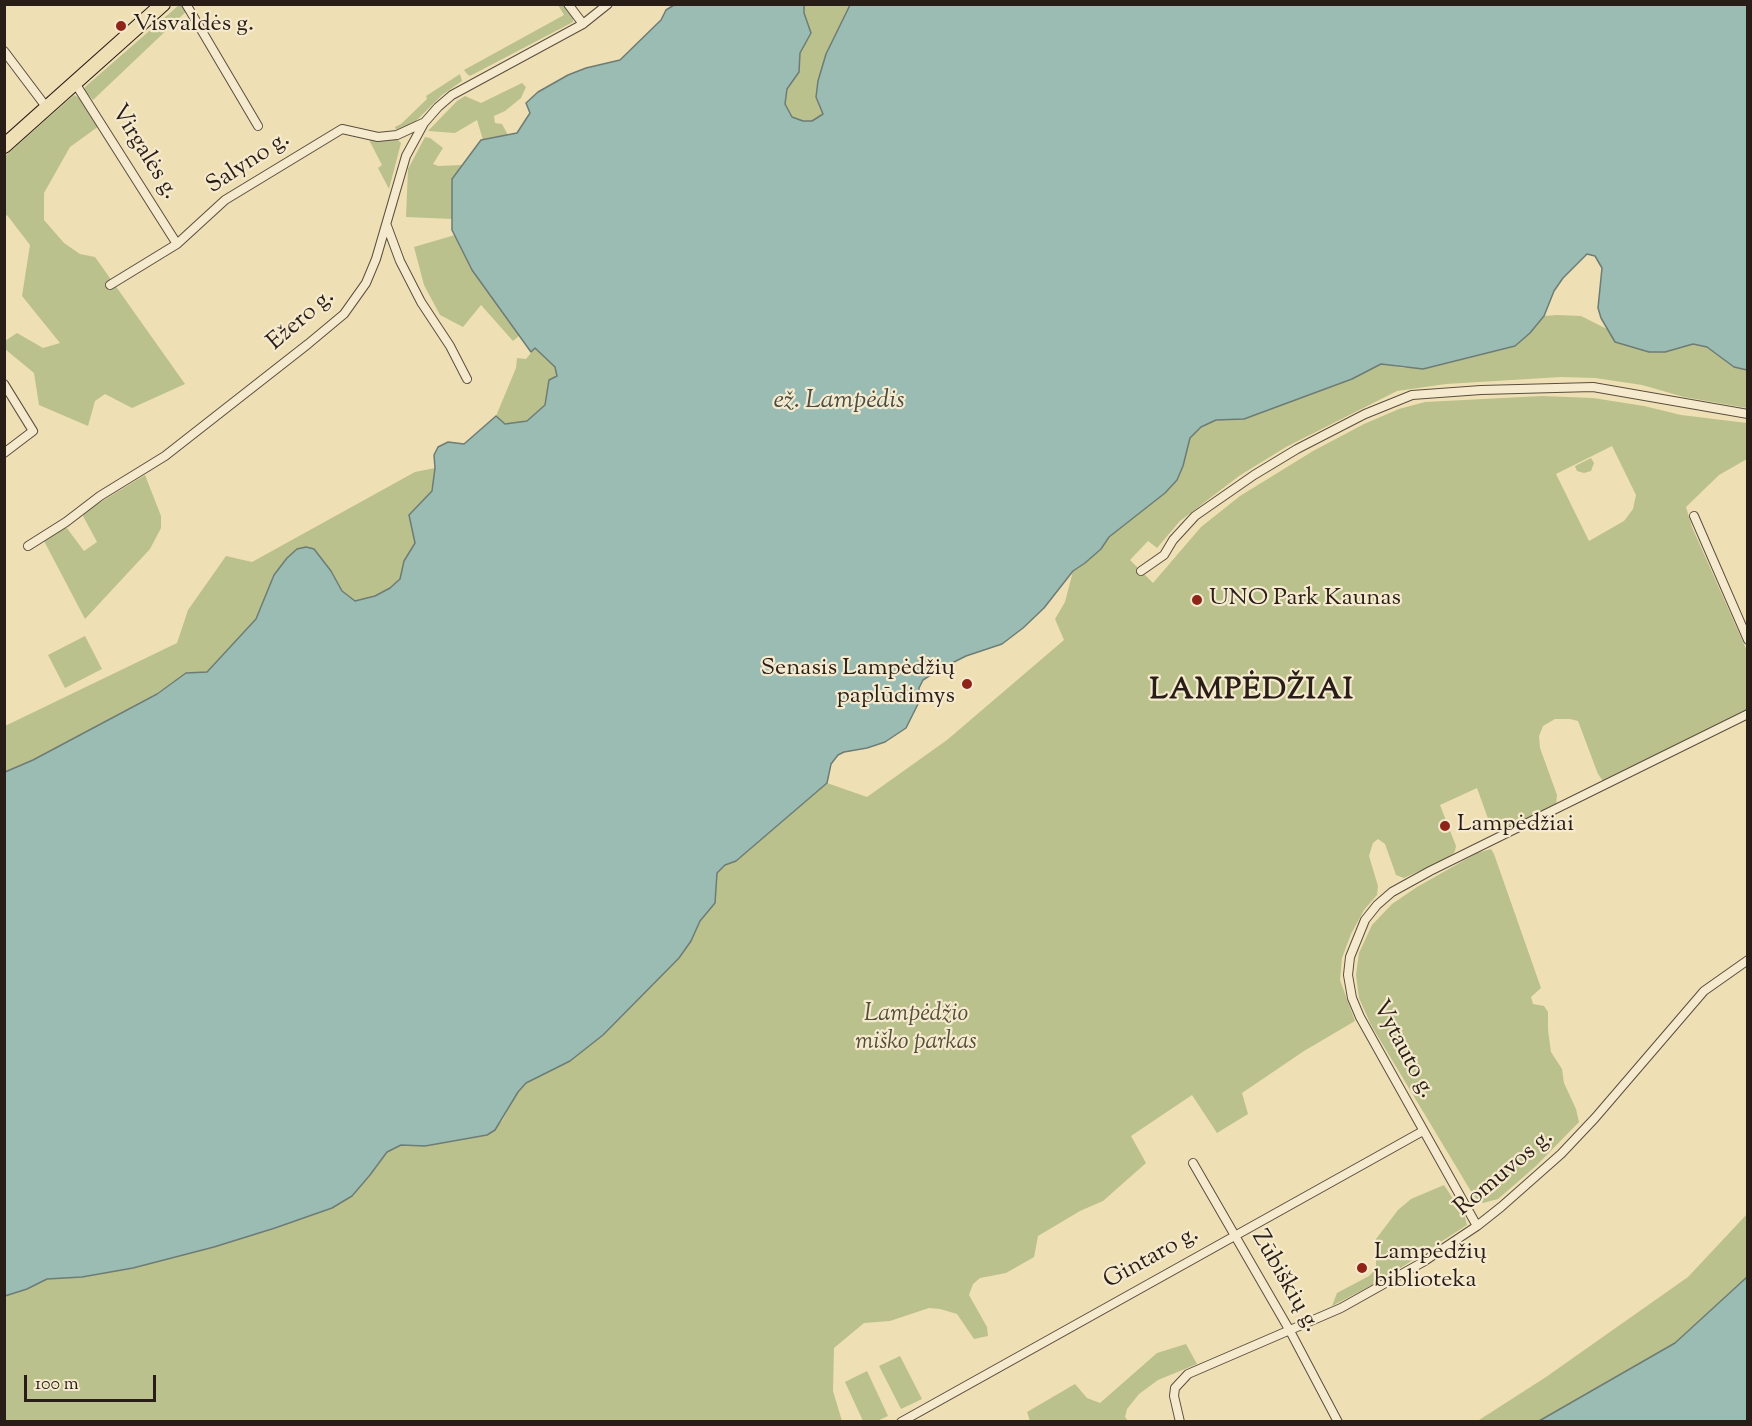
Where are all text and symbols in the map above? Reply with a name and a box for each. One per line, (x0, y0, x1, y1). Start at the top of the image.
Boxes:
place label: Visvaldės g. (133, 12, 254, 40)
marker: Visvaldės g. (114, 19, 128, 33)
street label: Virgalės g. (103, 100, 183, 206)
street label: Salyno g. (202, 126, 296, 202)
street label: Ežero g. (262, 284, 342, 358)
water label: ež. Lampėdis (773, 387, 905, 419)
place label: UNO Park Kaunas (1209, 586, 1401, 614)
marker: UNO Park Kaunas (1190, 593, 1204, 607)
place label: Senasis Lampėdžių paplūdimys (761, 656, 955, 712)
district label: LAMPĖDŽIAI (1150, 675, 1354, 711)
marker: Senasis Lampėdžių paplūdimys (960, 677, 974, 691)
place label: Lampėdžiai (1457, 812, 1574, 840)
marker: Lampėdžiai (1438, 819, 1452, 833)
street label: Vytauto g. (1364, 996, 1440, 1104)
park label: Lampėdžio miško parkas (855, 1002, 977, 1058)
street label: Romuvos g. (1450, 1124, 1560, 1224)
street label: Gintaro g. (1099, 1221, 1205, 1297)
street label: Zūbiškių g. (1243, 1226, 1325, 1338)
place label: Lampėdžių biblioteka (1374, 1240, 1487, 1296)
marker: Lampėdžių biblioteka (1355, 1261, 1369, 1275)
scale bar (27, 1363, 159, 1401)
text: 100 m (35, 1372, 79, 1398)

